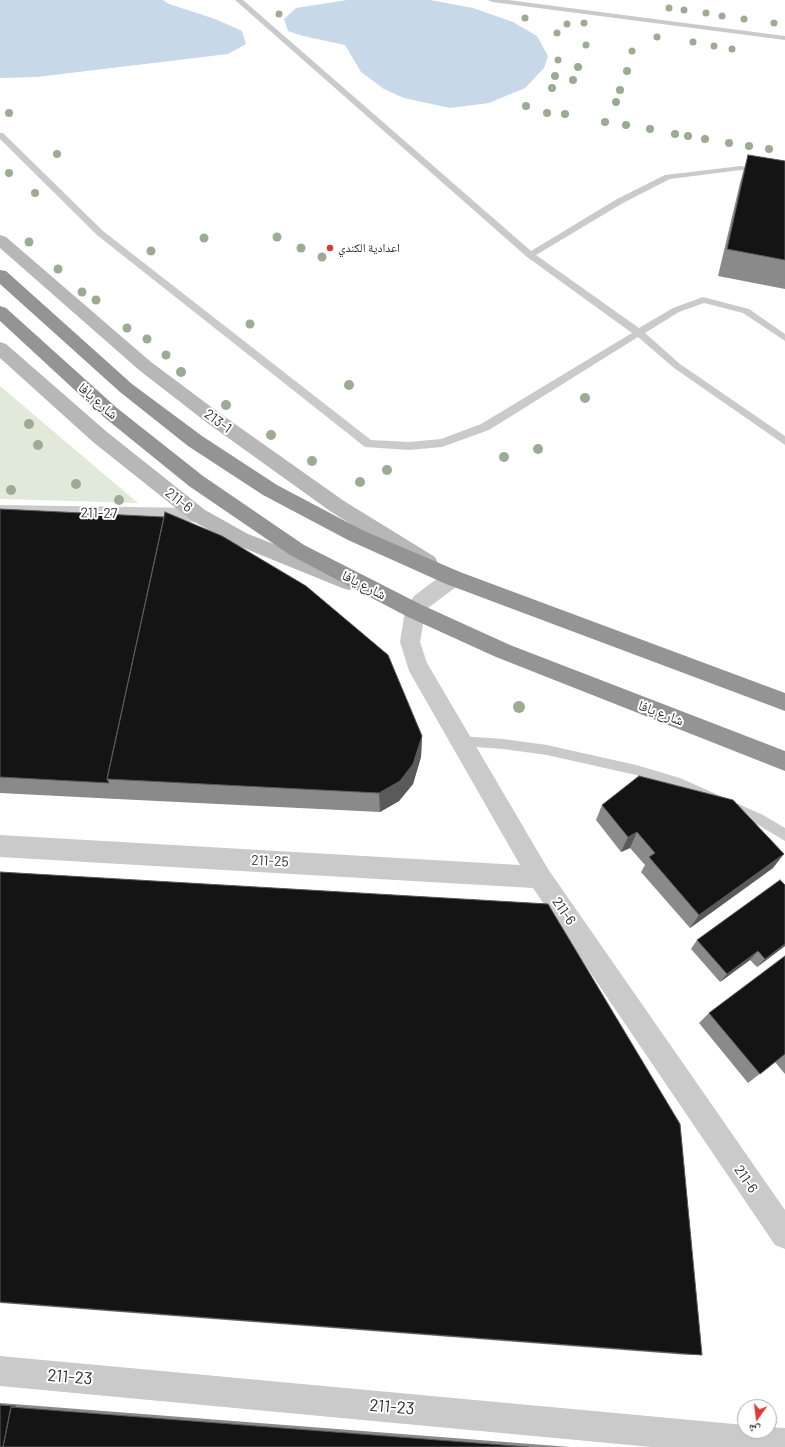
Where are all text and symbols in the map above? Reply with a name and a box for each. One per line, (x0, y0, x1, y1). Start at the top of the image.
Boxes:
place label: اعدادية الكندي (338, 241, 400, 255)
marker: اعدادية الكندي (325, 243, 335, 253)
street label: شارع يافا (75, 379, 121, 423)
street label: 213-1 (201, 405, 235, 437)
street label: 211-6 (162, 484, 196, 516)
street label: 211-27 (80, 504, 118, 522)
street label: شارع يافا (339, 567, 389, 603)
street label: شارع يافا (636, 697, 686, 729)
street label: 211-25 (251, 852, 289, 870)
street label: 211-6 (549, 894, 579, 928)
street label: 211-6 (731, 1162, 761, 1196)
street label: 211-23 (47, 1365, 93, 1389)
street label: 211-23 (369, 1395, 415, 1419)
north arrow (737, 1399, 777, 1439)
text: ش (747, 1422, 761, 1438)

